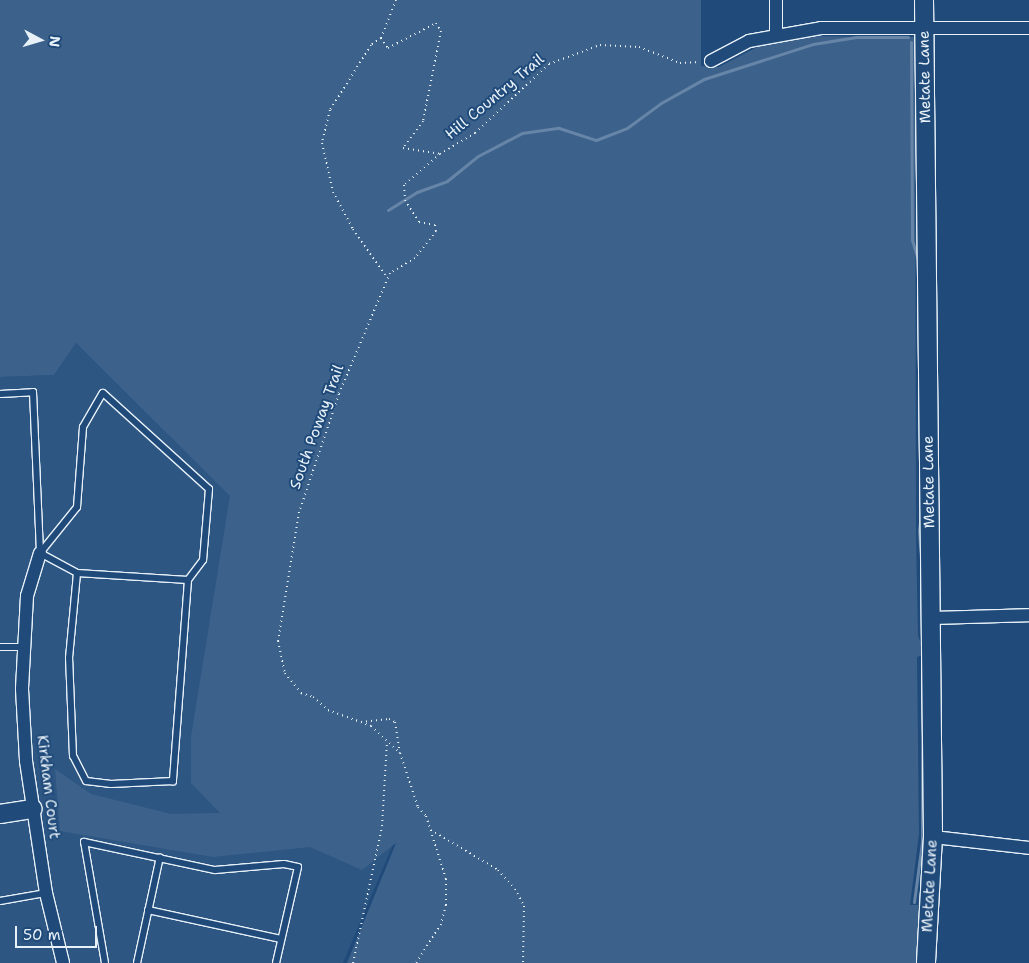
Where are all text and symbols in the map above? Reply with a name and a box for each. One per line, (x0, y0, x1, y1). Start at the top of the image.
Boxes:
north arrow (15, 15, 65, 65)
street label: Metate Lane (915, 31, 935, 123)
text: N (45, 35, 64, 48)
street label: Hill Country Trail (442, 50, 548, 144)
street label: South Poway Trail (286, 362, 348, 492)
street label: Metate Lane (919, 436, 939, 528)
street label: Kirkham Court (33, 734, 63, 840)
street label: Metate Lane (919, 839, 941, 933)
scale bar (18, 916, 100, 948)
text: 50 m (23, 925, 61, 945)

